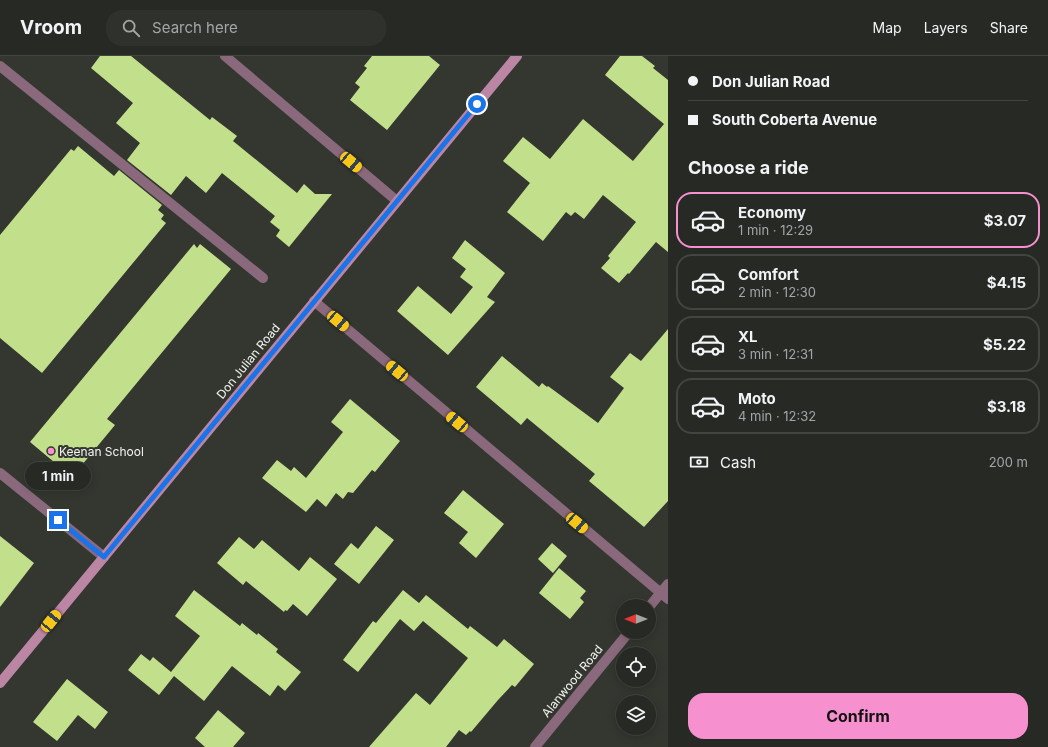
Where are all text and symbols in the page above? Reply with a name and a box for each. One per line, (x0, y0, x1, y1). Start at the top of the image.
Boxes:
search box (106, 10, 386, 46)
text: Vroom (20, 16, 82, 39)
icon: search (120, 17, 142, 39)
text: Search here (152, 18, 238, 37)
text: Map (873, 19, 902, 36)
text: Layers (924, 19, 968, 36)
text: Share (990, 19, 1028, 36)
text: Don Julian Road (712, 72, 830, 91)
route start (468, 95, 486, 113)
text: South Coberta Avenue (712, 110, 877, 129)
car (338, 150, 364, 174)
text: Choose a ride (688, 157, 809, 178)
icon: car (690, 202, 726, 238)
text: Economy (738, 203, 806, 222)
text: $3.07 (984, 211, 1026, 230)
text: 1 min · 12:29 (738, 222, 813, 238)
icon: car (690, 264, 726, 300)
text: Comfort (738, 265, 799, 284)
text: $4.15 (987, 273, 1026, 292)
text: 2 min · 12:30 (738, 284, 816, 300)
car (325, 309, 351, 333)
street label: Don Julian Road (213, 320, 283, 402)
icon: car (690, 326, 726, 362)
text: XL (738, 327, 758, 346)
text: $5.22 (983, 335, 1026, 354)
text: 3 min · 12:31 (738, 346, 813, 362)
car (384, 359, 410, 383)
icon: car (690, 388, 726, 424)
text: Moto (738, 389, 776, 408)
text: $3.18 (987, 397, 1026, 416)
text: 4 min · 12:32 (738, 408, 816, 424)
car (444, 410, 470, 434)
place label: Keenan School (59, 444, 144, 459)
marker: Keenan School (46, 446, 56, 456)
icon: cash (688, 451, 710, 473)
text: Cash (720, 453, 756, 472)
text: 200 m (989, 454, 1028, 470)
callout: 1 min (25, 462, 91, 490)
text: 1 min (42, 468, 74, 484)
route end (49, 511, 67, 529)
car (564, 511, 590, 535)
north arrow (616, 599, 656, 639)
map controls (616, 599, 656, 735)
car (39, 608, 63, 634)
street label: Alanwood Road (538, 642, 606, 720)
button: locate (616, 647, 656, 687)
button: Confirm (688, 693, 1028, 739)
button: layers (616, 695, 656, 735)

